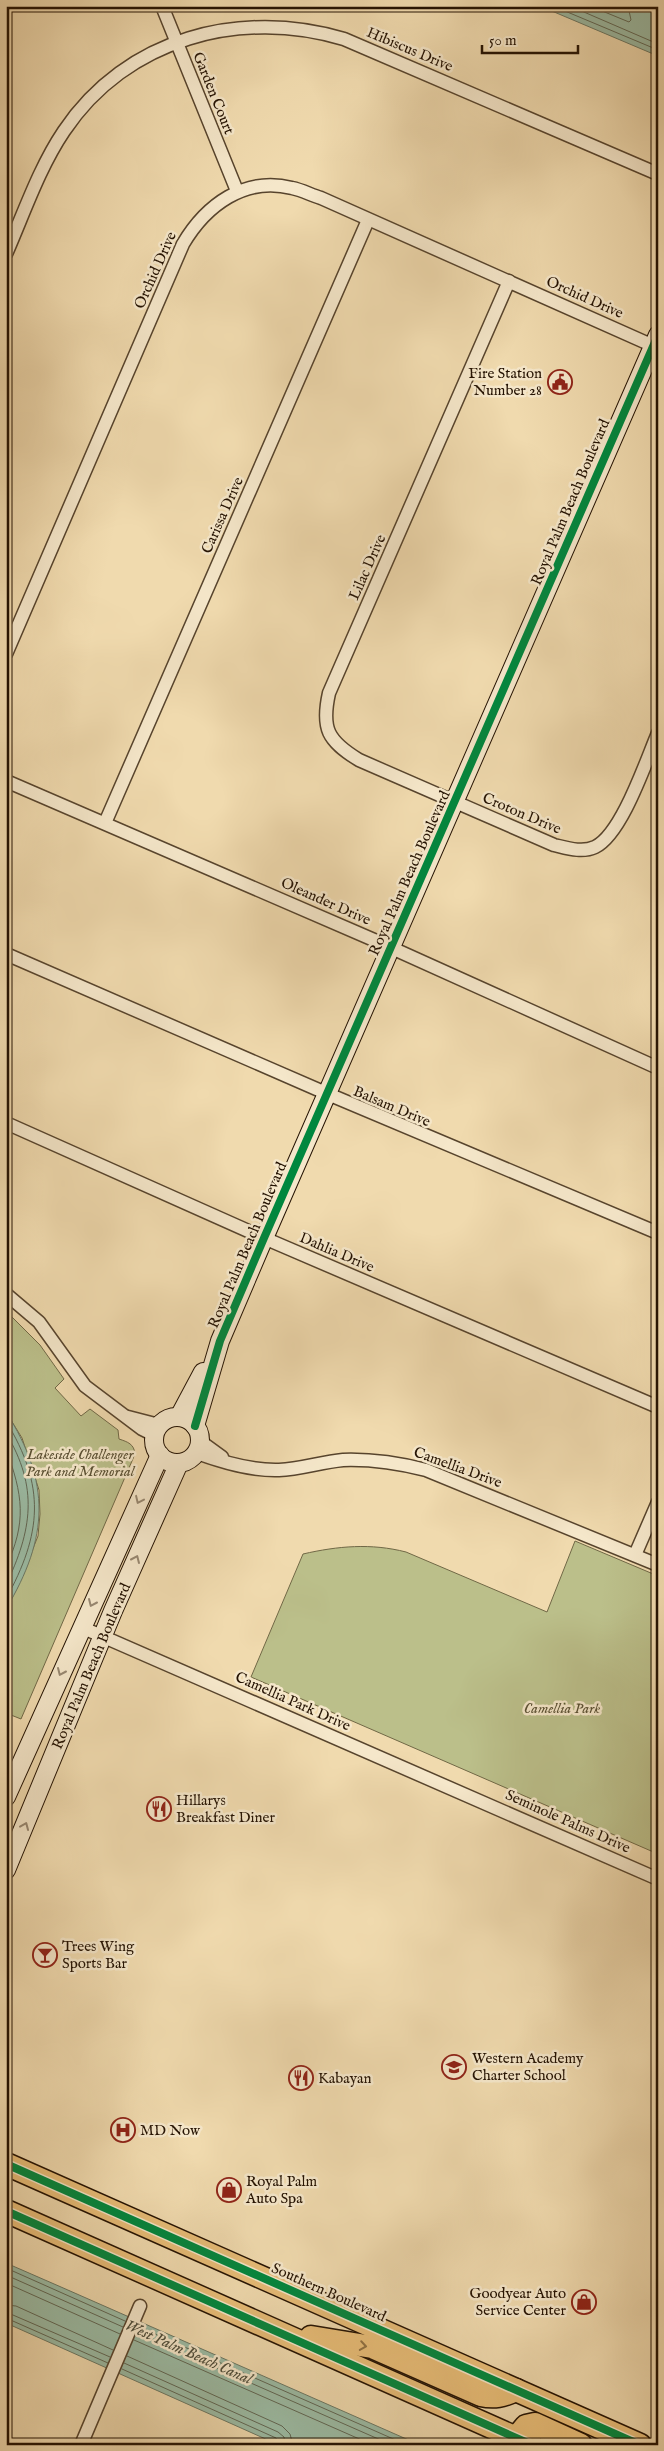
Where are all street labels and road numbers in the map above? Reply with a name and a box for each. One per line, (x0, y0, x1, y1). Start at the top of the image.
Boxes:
street label: Hibiscus Drive (364, 23, 456, 76)
street label: Garden Court (188, 49, 239, 137)
street label: Orchid Drive (130, 229, 181, 312)
street label: Orchid Drive (543, 272, 626, 323)
street label: Royal Palm Beach Boulevard (527, 415, 615, 588)
street label: Carissa Drive (197, 474, 248, 557)
street label: Lilac Drive (345, 531, 390, 603)
street label: Royal Palm Beach Boulevard (364, 787, 455, 959)
street label: Croton Drive (480, 788, 564, 839)
street label: Oleander Drive (278, 873, 374, 930)
street label: Balsam Drive (350, 1082, 433, 1131)
street label: Royal Palm Beach Boulevard (204, 1158, 292, 1331)
street label: Dahlia Drive (297, 1228, 377, 1277)
street label: Camellia Drive (411, 1443, 505, 1492)
street label: Royal Palm Beach Boulevard (48, 1579, 136, 1752)
street label: Camellia Park Drive (232, 1667, 354, 1735)
street label: Seminole Palms Drive (502, 1785, 633, 1858)
street label: Southern Boulevard (269, 2259, 390, 2327)

